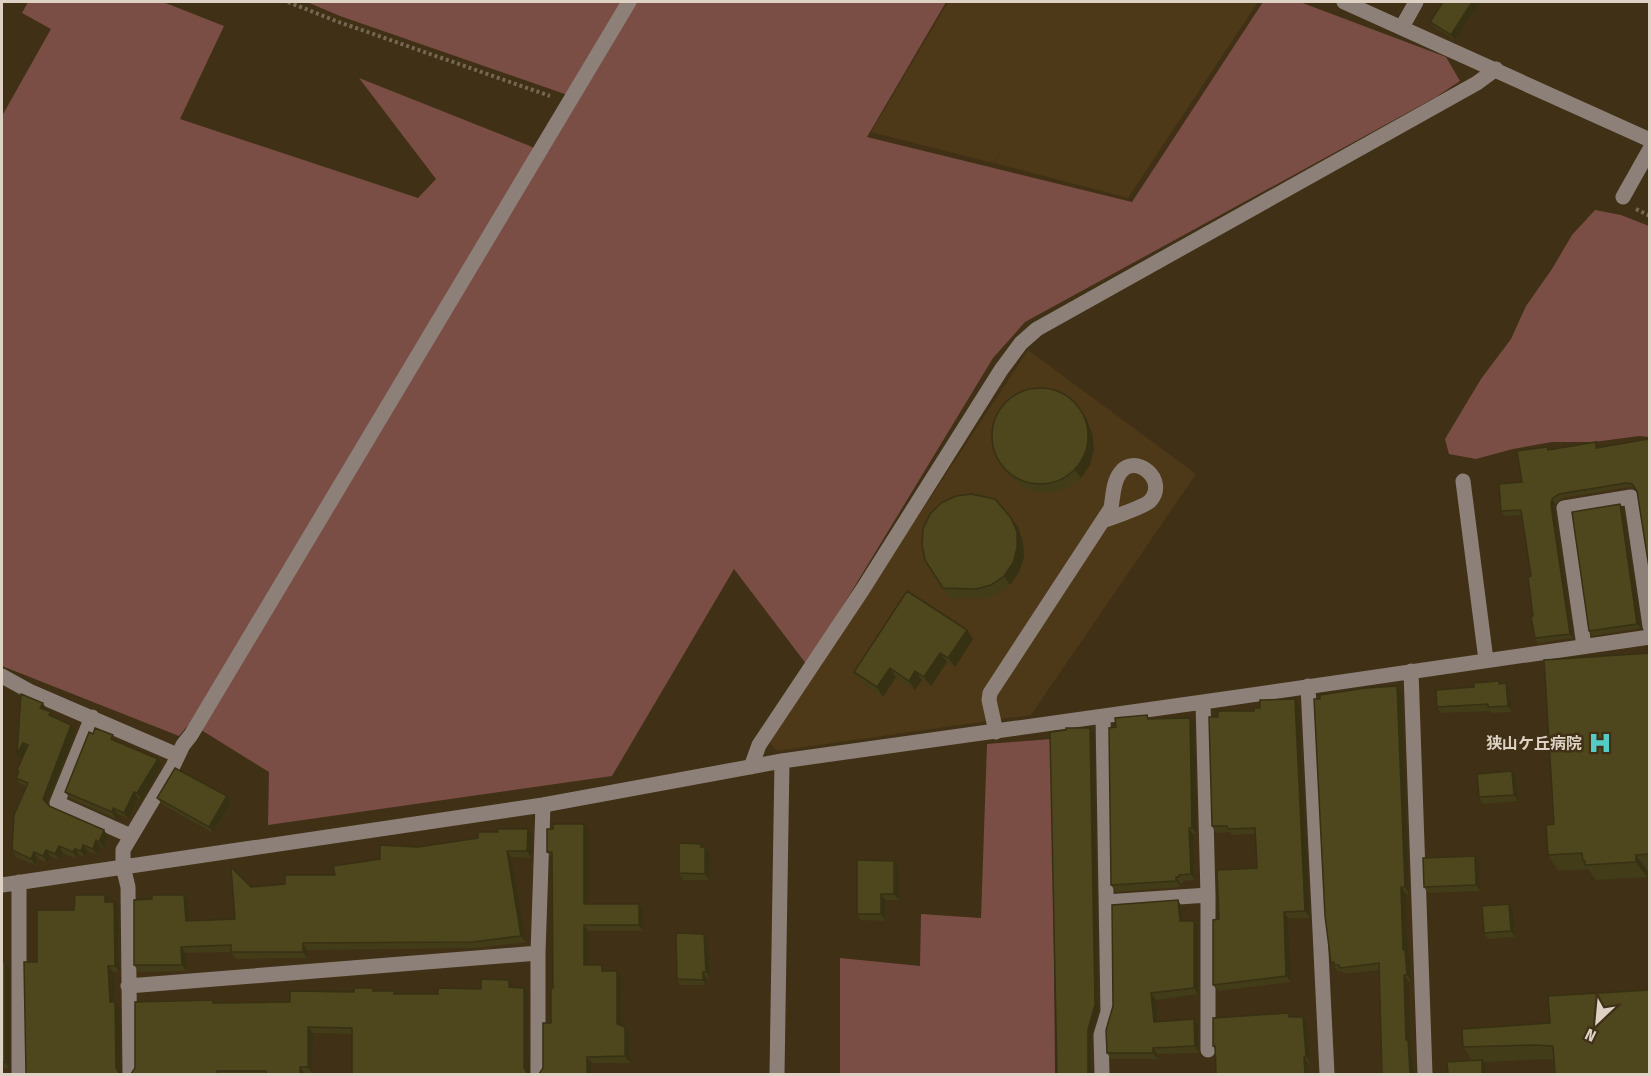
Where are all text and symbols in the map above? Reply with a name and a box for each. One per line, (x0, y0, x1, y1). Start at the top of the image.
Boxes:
hospital icon: 狭山ケ丘病院 (1587, 730, 1613, 756)
place label: 狭山ケ丘病院 (1486, 734, 1582, 753)
north arrow (1567, 992, 1627, 1052)
text: N (1582, 1024, 1599, 1046)

